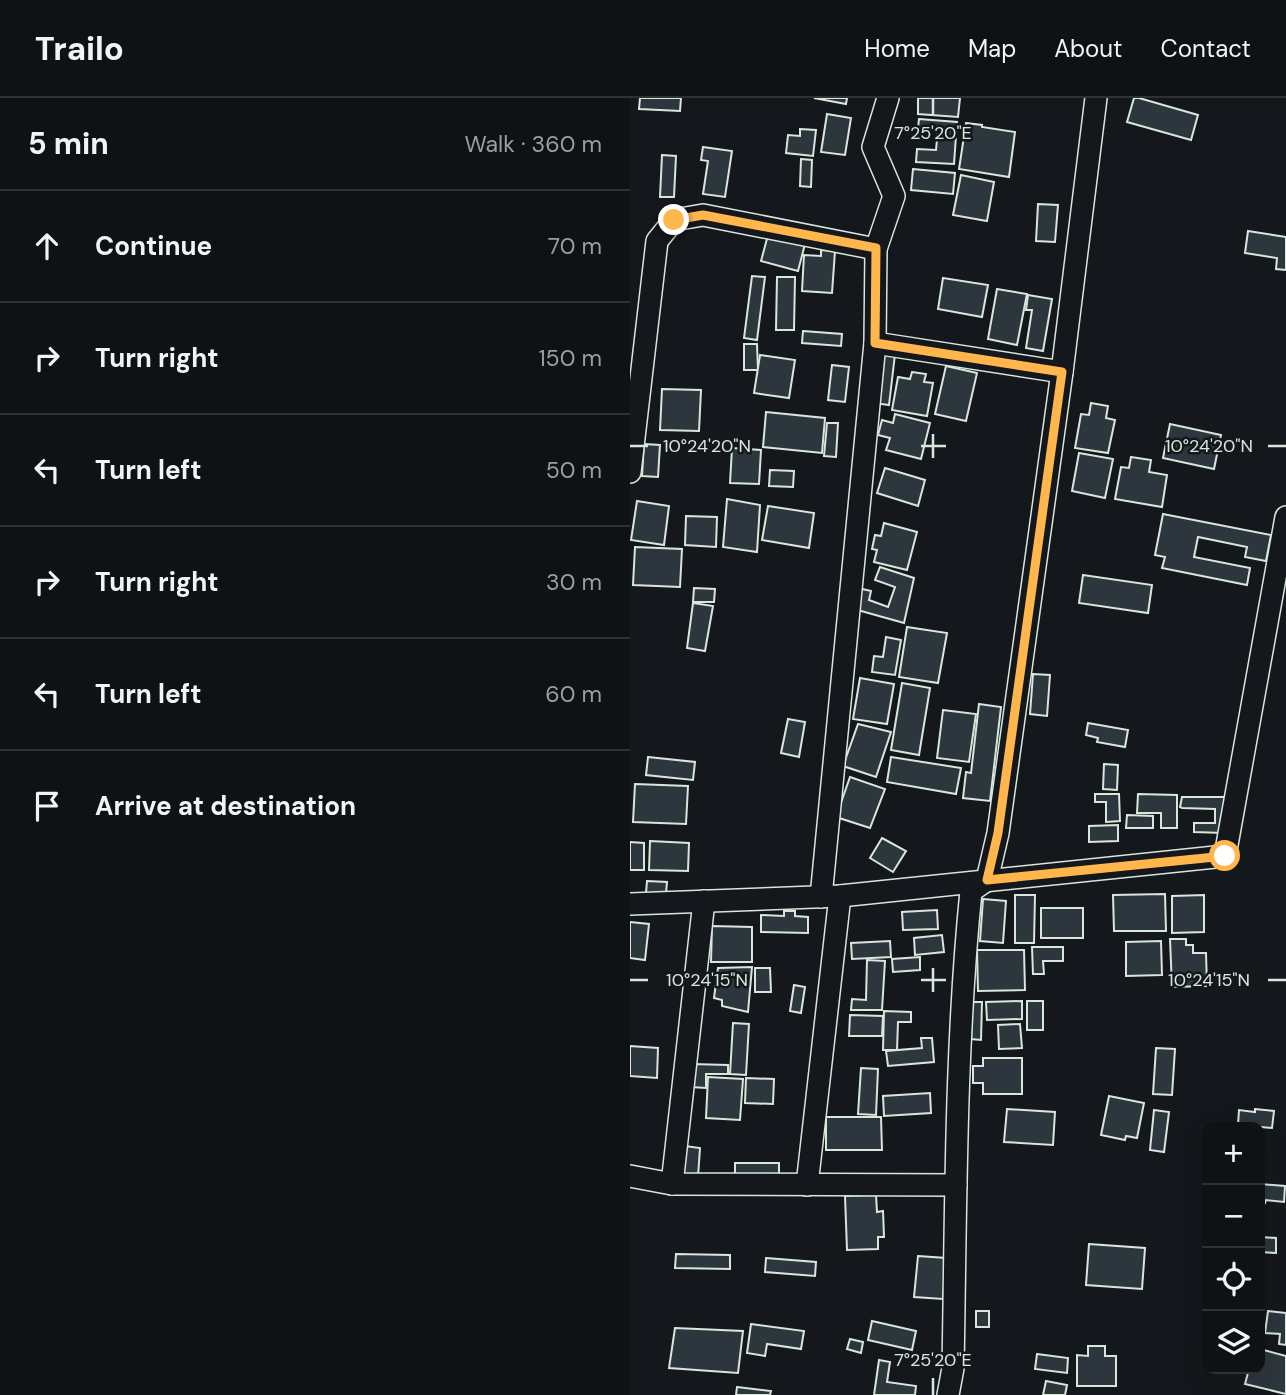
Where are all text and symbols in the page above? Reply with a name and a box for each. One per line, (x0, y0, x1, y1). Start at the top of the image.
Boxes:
text: Trailo (35, 27, 124, 70)
text: Home (864, 33, 930, 64)
text: Map (968, 33, 1016, 64)
text: About (1054, 33, 1123, 64)
text: Contact (1161, 33, 1251, 64)
text: 7°25'20"E (894, 121, 972, 145)
text: 5 min (28, 124, 109, 163)
text: Walk · 360 m (464, 129, 602, 159)
route end (658, 204, 689, 235)
icon: ahead (28, 227, 66, 265)
text: Continue (95, 229, 212, 263)
text: 70 m (548, 231, 602, 261)
icon: right (28, 339, 66, 377)
text: Turn right (95, 341, 219, 375)
text: 150 m (538, 343, 602, 373)
text: 10°24'20"N (663, 434, 751, 458)
text: 10°24'20"N (1165, 434, 1253, 458)
icon: left (28, 451, 66, 489)
text: Turn left (95, 453, 202, 487)
text: 50 m (546, 455, 602, 485)
icon: right (28, 563, 66, 601)
text: Turn right (95, 565, 219, 599)
text: 30 m (546, 567, 602, 597)
icon: left (28, 675, 66, 713)
text: Turn left (95, 677, 202, 711)
text: 60 m (545, 679, 602, 709)
icon: arrive (28, 787, 66, 825)
text: Arrive at destination (95, 789, 356, 823)
route start (1209, 840, 1240, 871)
text: 10°24'15"N (666, 968, 748, 992)
text: 10°24'15"N (1168, 968, 1250, 992)
map controls (1202, 1122, 1265, 1374)
button: + (1202, 1122, 1265, 1185)
button: − (1202, 1185, 1265, 1248)
button: locate (1202, 1248, 1265, 1311)
button: layers (1202, 1311, 1265, 1374)
text: 7°25'20"E (894, 1348, 972, 1372)

